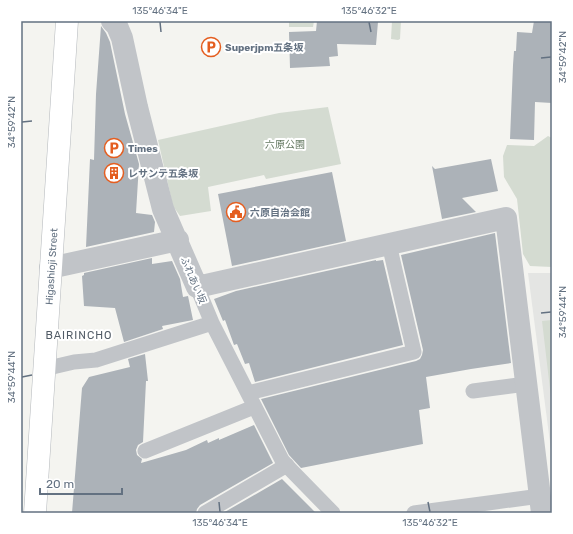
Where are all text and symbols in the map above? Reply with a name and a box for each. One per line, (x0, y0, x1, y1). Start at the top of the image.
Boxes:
text: 135°46'34"E (132, 5, 188, 17)
text: 135°46'32"E (341, 5, 397, 17)
text: 34°59'42"N (557, 31, 569, 83)
parking icon: Superjpm五条坂 (200, 36, 222, 58)
place label: Superjpm五条坂 (225, 42, 304, 54)
text: 34°59'42"N (6, 96, 18, 148)
parking icon: Times (103, 137, 125, 159)
park label: 六原公園 (265, 139, 305, 151)
place label: Times (128, 143, 158, 155)
building icon: レサンテ五条坂 (103, 162, 125, 184)
place label: レサンテ五条坂 (128, 168, 199, 180)
public building icon: 六原自治会館 (225, 201, 247, 223)
place label: 六原自治会館 (250, 207, 310, 219)
street label: Higashioji Street (44, 228, 61, 305)
street label: ふれあい坂 (178, 255, 208, 306)
text: 34°59'44"N (557, 286, 569, 338)
district label: BAIRINCHO (45, 329, 113, 342)
text: 34°59'44"N (6, 351, 18, 403)
scale bar (40, 470, 122, 496)
text: 20 m (46, 477, 74, 491)
text: 135°46'34"E (192, 517, 248, 529)
text: 135°46'32"E (402, 517, 458, 529)

